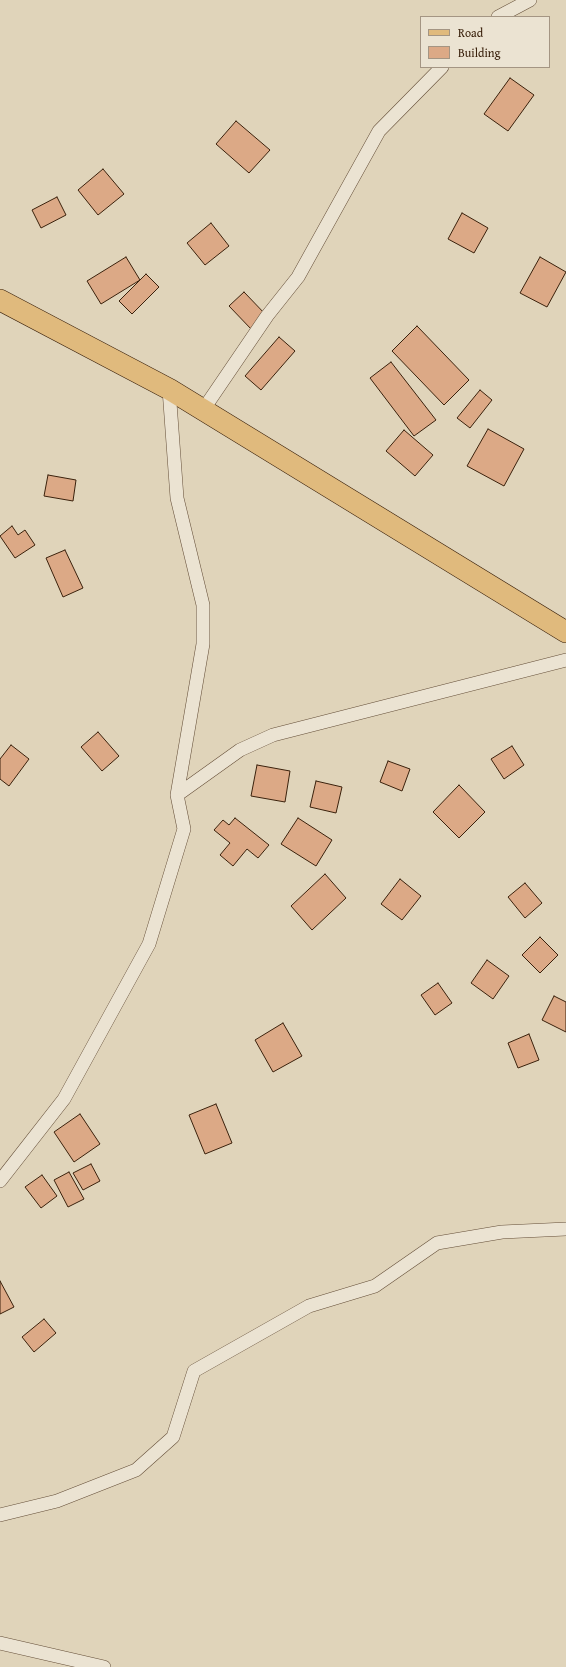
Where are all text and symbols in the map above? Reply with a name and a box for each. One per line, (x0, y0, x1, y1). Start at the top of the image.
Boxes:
legend (420, 16, 550, 68)
text: Road (458, 24, 483, 41)
text: Building (458, 44, 501, 61)

